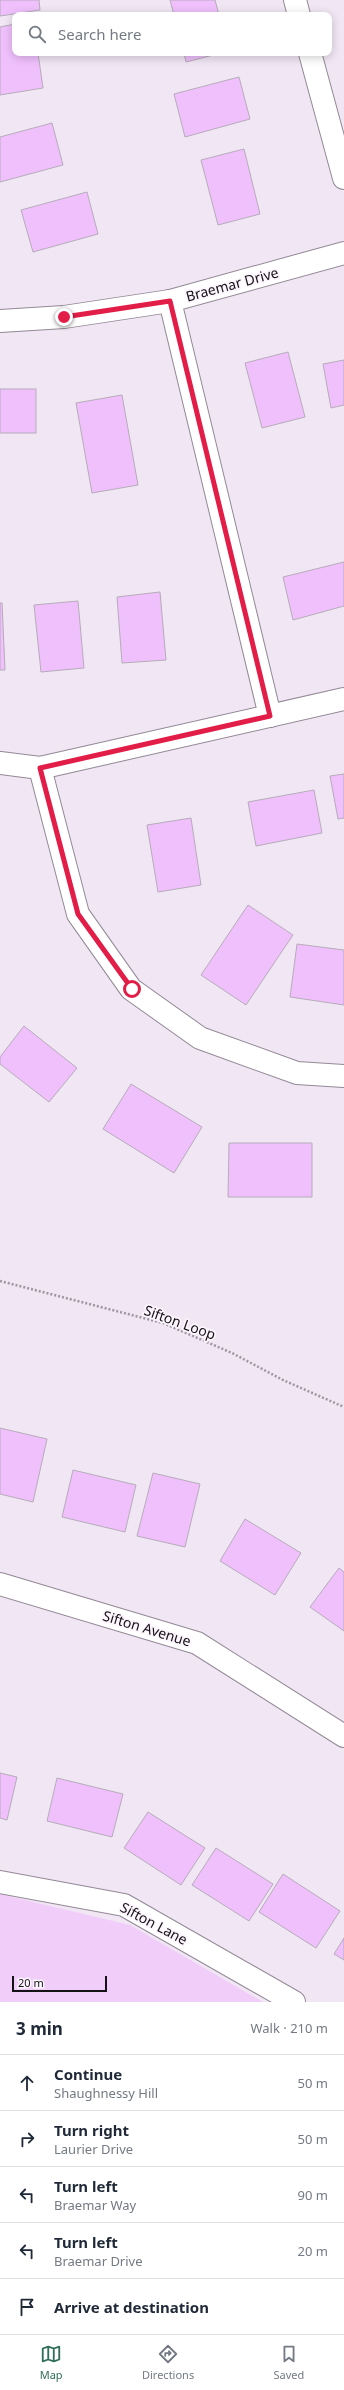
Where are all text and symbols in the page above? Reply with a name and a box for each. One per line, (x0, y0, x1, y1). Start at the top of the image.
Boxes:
search box (12, 12, 332, 56)
icon: search (26, 23, 48, 45)
text: Search here (58, 24, 141, 44)
street label: Braemar Drive (183, 262, 281, 306)
route end (55, 308, 73, 326)
route start (123, 980, 141, 998)
street label: Sifton Loop (142, 1300, 218, 1344)
street label: Sifton Avenue (101, 1606, 193, 1650)
street label: Sifton Lane (117, 1897, 191, 1949)
scale bar (12, 1974, 107, 1993)
text: 20 m (18, 1975, 44, 1990)
text: 3 min (16, 2017, 63, 2040)
text: Walk · 210 m (250, 2019, 328, 2037)
text: Continue (54, 2064, 122, 2084)
icon: ahead (16, 2072, 38, 2094)
text: 50 m (298, 2074, 328, 2092)
text: Shaughnessy Hill (54, 2084, 158, 2102)
text: Turn right (54, 2120, 129, 2140)
icon: right (16, 2128, 38, 2150)
text: 50 m (298, 2130, 328, 2148)
text: Laurier Drive (54, 2140, 133, 2158)
text: Turn left (54, 2176, 118, 2196)
icon: left (16, 2184, 38, 2206)
text: 90 m (298, 2186, 328, 2204)
text: Braemar Way (54, 2196, 136, 2214)
text: Turn left (54, 2232, 118, 2252)
icon: left (16, 2240, 38, 2262)
text: 20 m (298, 2242, 328, 2260)
text: Braemar Drive (54, 2252, 143, 2270)
icon: arrive (16, 2296, 38, 2318)
text: Arrive at destination (54, 2297, 209, 2317)
tab: Map (40, 2343, 63, 2382)
tab: Directions (142, 2343, 194, 2382)
tab: Saved (274, 2343, 304, 2382)

